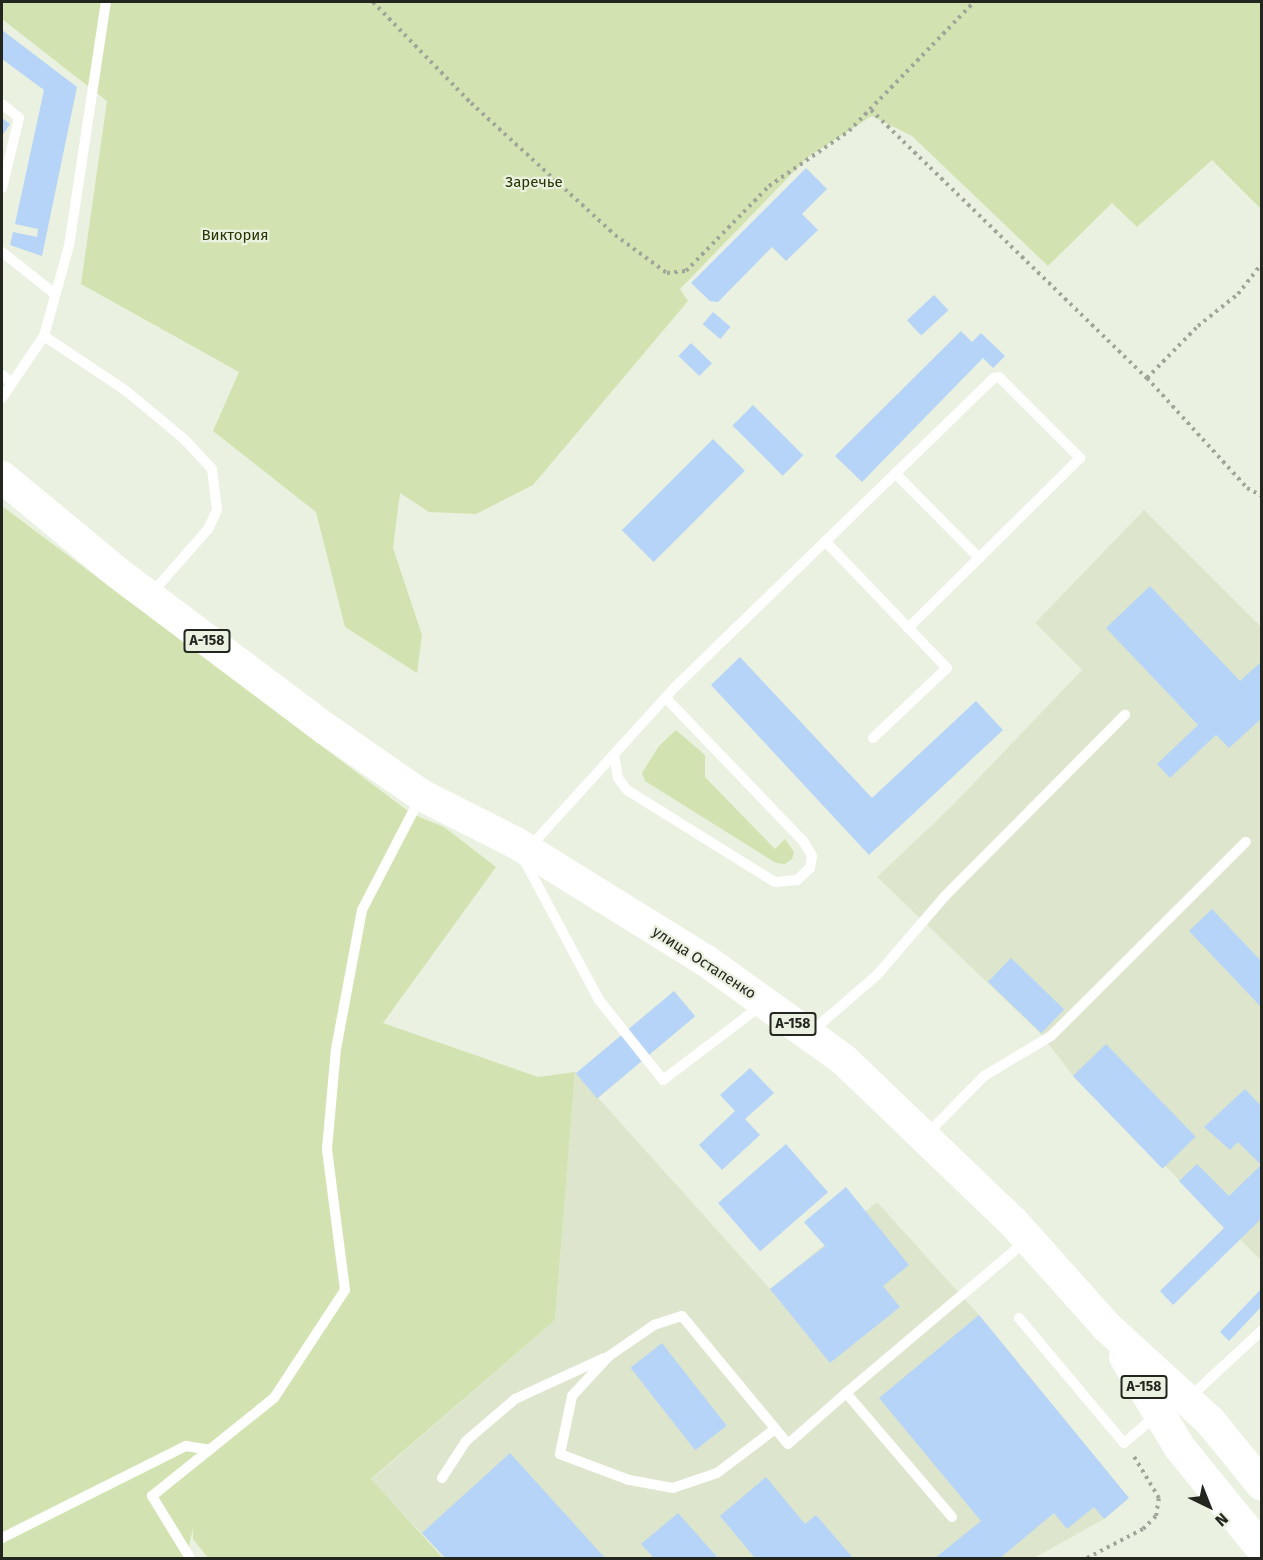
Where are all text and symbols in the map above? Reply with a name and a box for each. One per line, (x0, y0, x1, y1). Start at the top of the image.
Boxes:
park label: Заречье (505, 174, 563, 192)
park label: Виктория (201, 227, 269, 245)
road number: А-158 (183, 630, 231, 652)
street label: улица Остапенко (649, 923, 759, 1003)
road number: А-158 (769, 1013, 817, 1035)
road number: А-158 (1120, 1376, 1168, 1398)
north arrow (1179, 1476, 1239, 1536)
text: N (1211, 1509, 1232, 1530)

